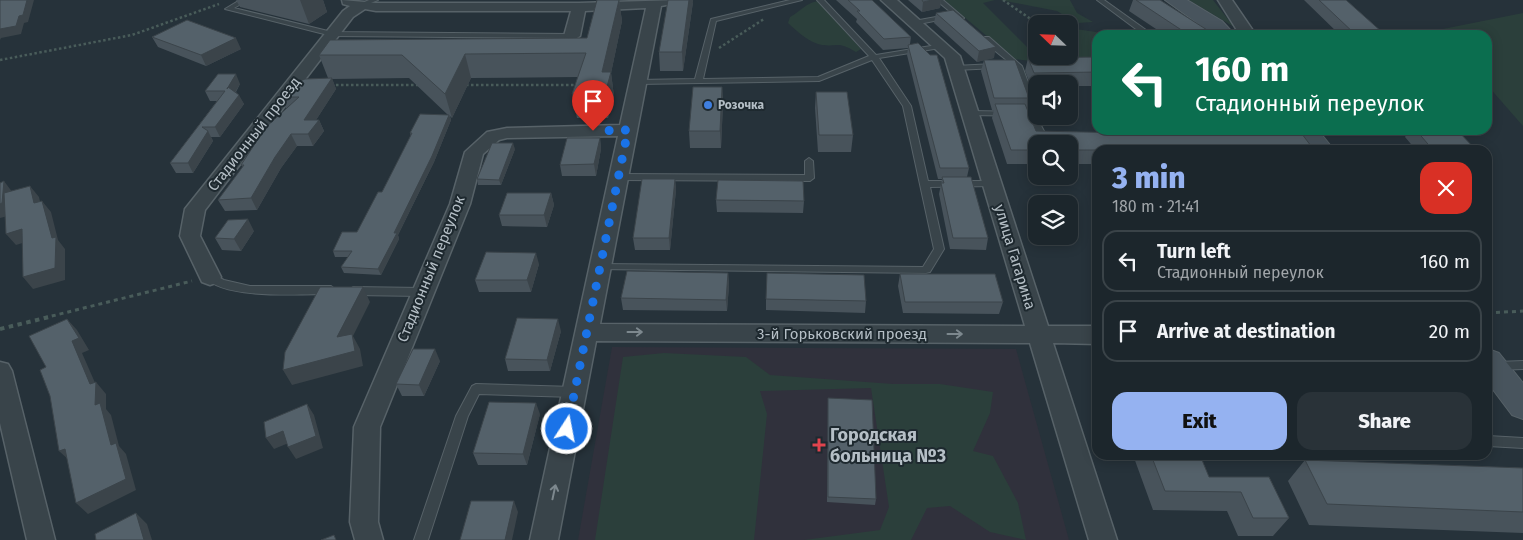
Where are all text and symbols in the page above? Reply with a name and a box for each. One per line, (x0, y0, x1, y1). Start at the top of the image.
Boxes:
north arrow (1028, 15, 1078, 65)
map controls (1028, 15, 1078, 245)
text: 160 m (1195, 48, 1289, 90)
icon: left (1112, 50, 1177, 115)
street label: Стадионный проезд (204, 73, 304, 195)
button: sound (1028, 75, 1078, 125)
pin (572, 80, 614, 131)
icon: arrive (579, 87, 607, 115)
text: Стадионный переулок (1195, 90, 1424, 117)
place label: Розочка (718, 98, 764, 112)
marker: Розочка (702, 99, 714, 111)
button: search (1028, 135, 1078, 185)
text: 3 min (1112, 160, 1186, 196)
button: close (1420, 162, 1472, 214)
street label: Стадионный переулок (393, 193, 469, 345)
button: layers (1028, 195, 1078, 245)
text: 180 m · 21:41 (1112, 197, 1200, 216)
street label: улица Гагарина (990, 202, 1040, 312)
text: Turn left (1157, 240, 1231, 263)
icon: left (1114, 247, 1142, 275)
text: 160 m (1420, 250, 1470, 273)
text: Стадионный переулок (1157, 263, 1324, 282)
icon: arrive (1114, 317, 1142, 345)
text: Arrive at destination (1157, 320, 1336, 343)
text: 20 m (1429, 320, 1470, 343)
street label: 3-й Горьковский проезд (757, 325, 927, 343)
one-way arrow (627, 327, 643, 337)
one-way arrow (947, 329, 963, 339)
button: Exit (1112, 392, 1287, 450)
button: Share (1297, 392, 1472, 450)
position arrow (540, 402, 592, 454)
place label: Городская больница №3 (830, 424, 946, 467)
marker: Городская больница №3 (812, 438, 826, 452)
one-way arrow (549, 485, 559, 501)

